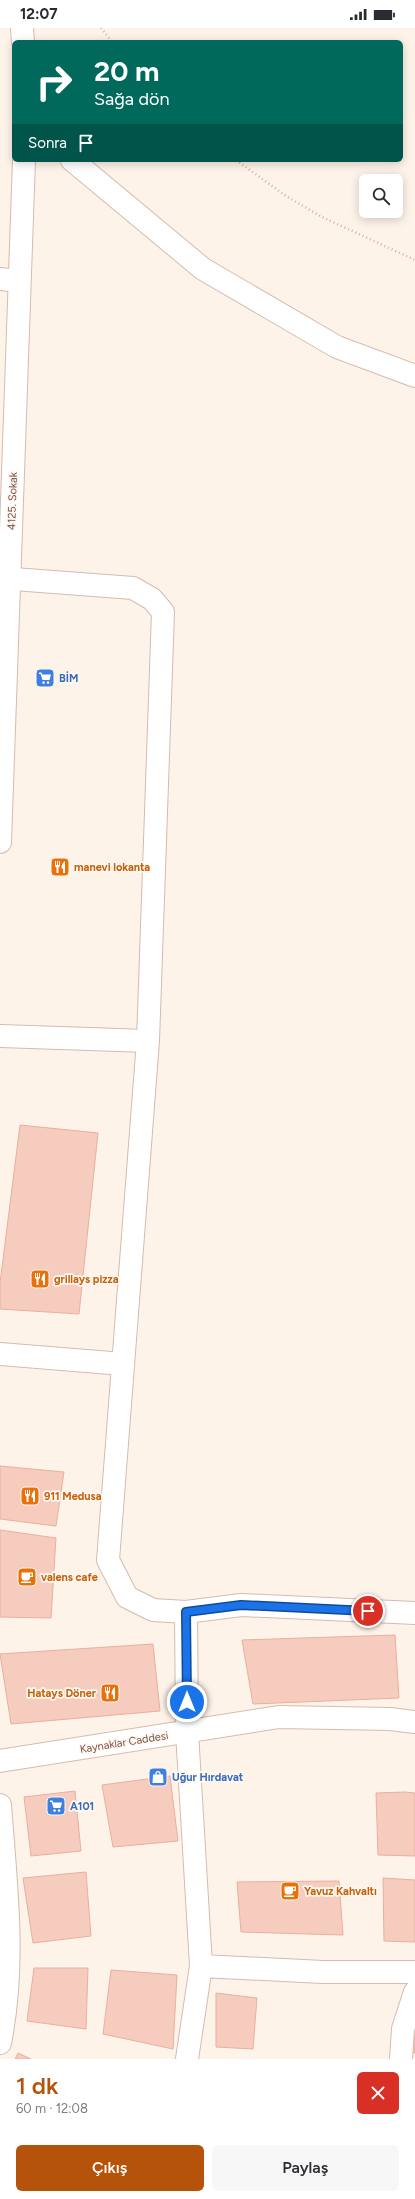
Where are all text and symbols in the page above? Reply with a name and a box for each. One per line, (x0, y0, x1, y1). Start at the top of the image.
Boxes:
text: 12:07 (20, 5, 58, 23)
text: 20 m (94, 54, 159, 88)
icon: right (28, 56, 80, 108)
text: Sağa dön (94, 88, 169, 110)
icon: arrive (75, 132, 97, 154)
text: Sonra (28, 134, 67, 152)
map controls (359, 174, 403, 218)
button: search (359, 174, 403, 218)
street label: 4125. Sokak (5, 471, 20, 530)
supermarket icon: BİM (34, 667, 56, 689)
place label: BİM (59, 671, 78, 685)
restaurant icon: manevi lokanta (49, 856, 71, 878)
place label: manevi lokanta (74, 861, 150, 874)
restaurant icon: grillays pizza (29, 1268, 51, 1290)
place label: grillays pizza (54, 1273, 119, 1286)
restaurant icon: 911 Medusa (19, 1485, 41, 1507)
place label: 911 Medusa (44, 1490, 102, 1503)
cafe icon: valens cafe (16, 1566, 38, 1588)
place label: valens cafe (41, 1571, 98, 1584)
pin (351, 1594, 385, 1628)
icon: arrive (357, 1600, 379, 1622)
position arrow (166, 1681, 208, 1723)
restaurant icon: Hatays Döner (99, 1682, 121, 1704)
place label: Hatays Döner (27, 1687, 97, 1700)
street label: Kaynaklar Caddesi (79, 1729, 169, 1756)
shop icon: Uğur Hırdavat (147, 1766, 169, 1788)
place label: Uğur Hırdavat (172, 1771, 244, 1784)
supermarket icon: A101 (45, 1795, 67, 1817)
place label: A101 (70, 1800, 94, 1813)
cafe icon: Yavuz Kahvaltı (279, 1880, 301, 1902)
place label: Yavuz Kahvaltı (304, 1885, 377, 1898)
text: 1 dk (16, 2071, 58, 2100)
button: close (357, 2072, 399, 2114)
text: 60 m · 12:08 (16, 2101, 88, 2116)
button: Çıkış (16, 2145, 204, 2191)
button: Paylaş (212, 2145, 399, 2191)

